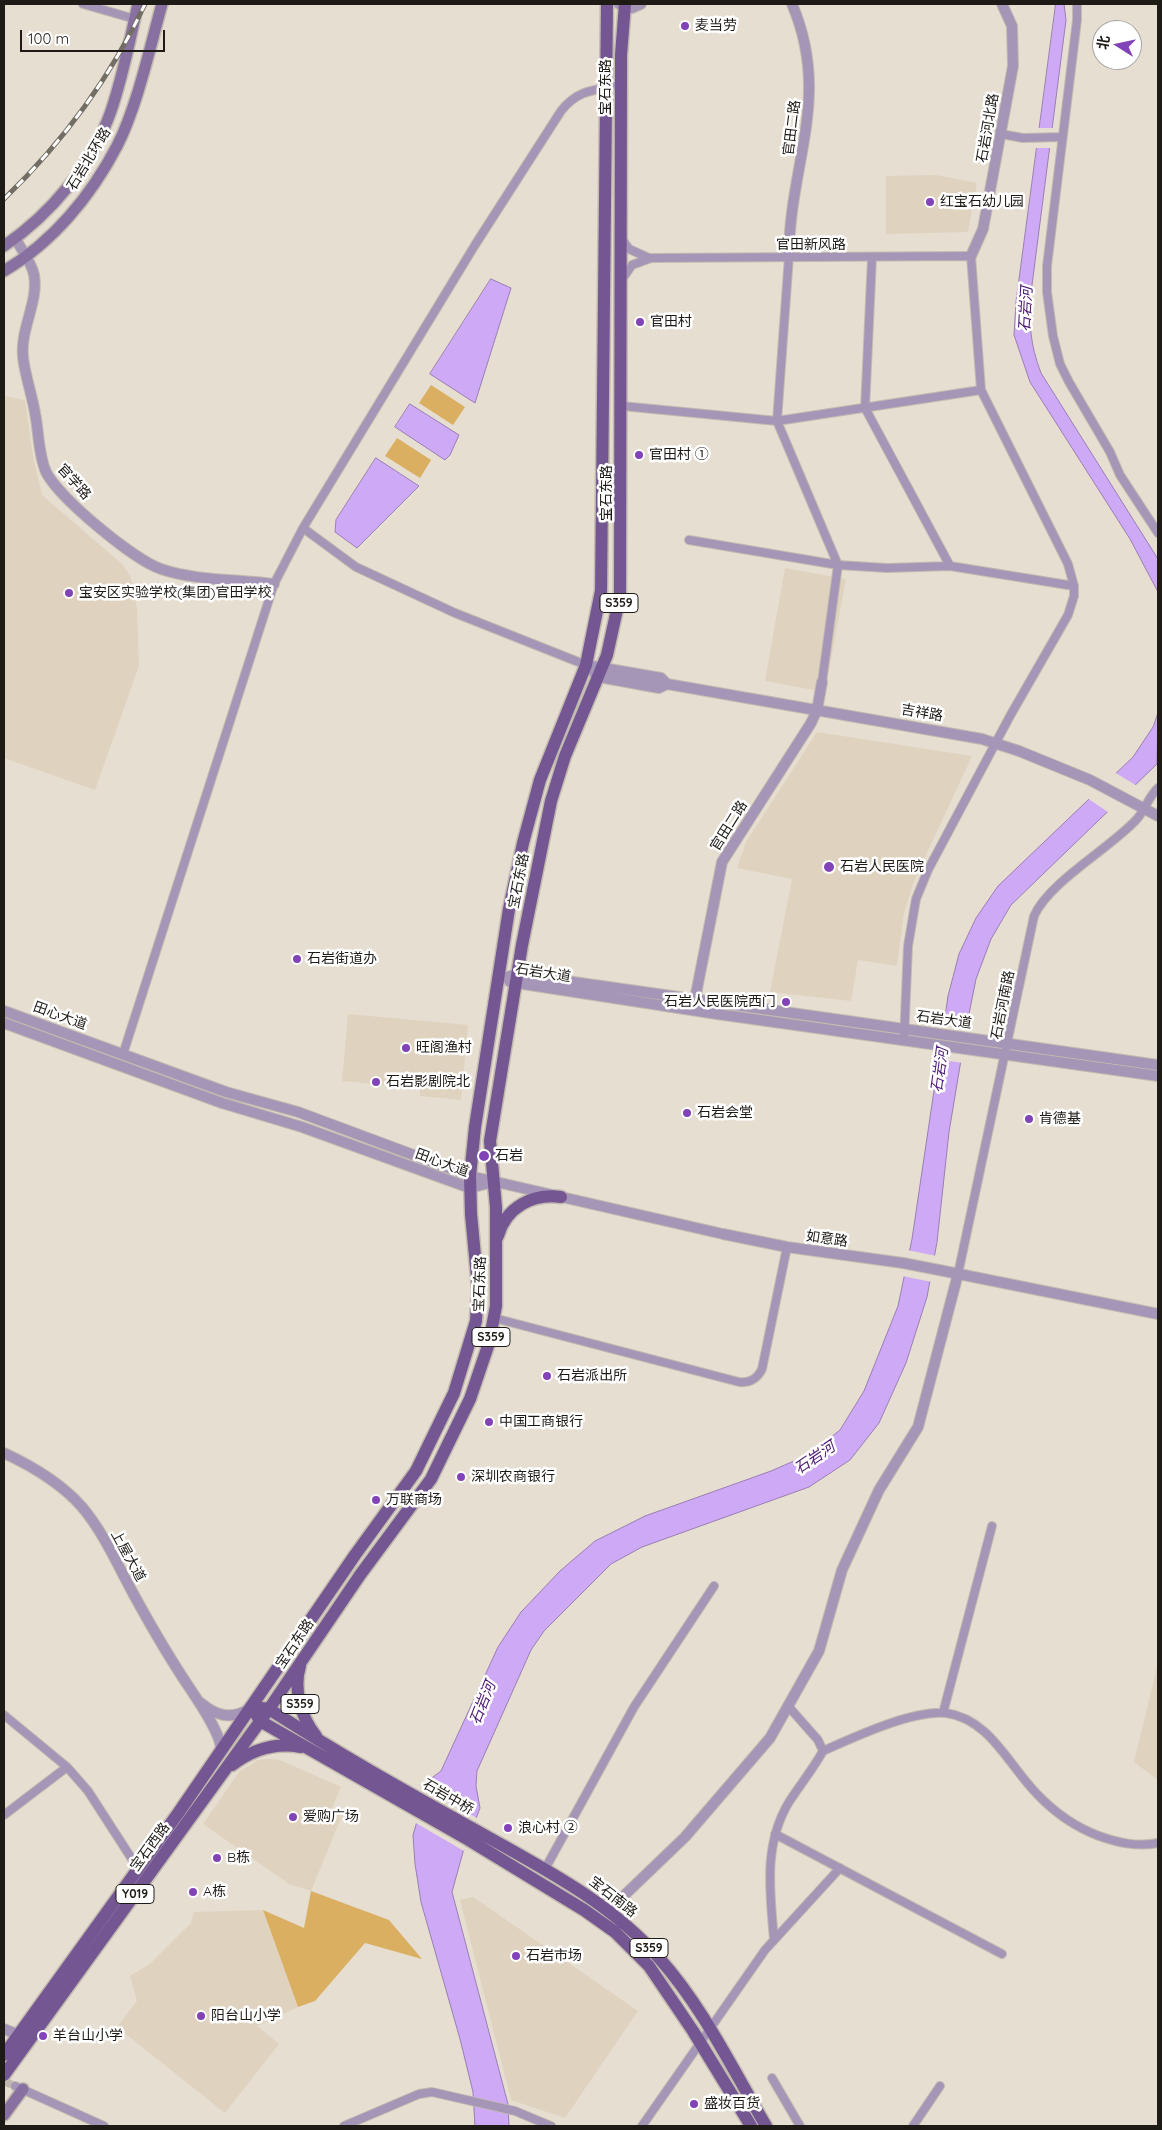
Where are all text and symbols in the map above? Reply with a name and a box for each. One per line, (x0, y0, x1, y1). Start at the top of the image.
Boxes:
place label: 麦当劳 (695, 18, 737, 34)
scale bar (22, 20, 168, 52)
marker: 麦当劳 (679, 20, 691, 32)
north arrow (1092, 20, 1142, 70)
text: 100 m (28, 29, 69, 48)
text: 北 (1093, 34, 1113, 51)
street label: 宝石东路 (598, 59, 614, 115)
street label: 石岩河北路 (974, 92, 1002, 164)
street label: 官田二路 (780, 99, 804, 157)
street label: 石岩北环路 (64, 125, 114, 193)
place label: 红宝石幼儿园 (940, 194, 1024, 210)
marker: 红宝石幼儿园 (924, 196, 936, 208)
street label: 官田新风路 (776, 237, 846, 253)
water label: 石岩河 (1016, 286, 1036, 332)
place label: 官田村 (650, 314, 692, 330)
marker: 官田村 (634, 316, 646, 328)
place label: 官田村 ① (649, 447, 709, 463)
marker: 官田村 ① (633, 449, 645, 461)
street label: 官学路 (54, 461, 94, 503)
street label: 宝石东路 (599, 465, 615, 521)
place label: 宝安区实验学校(集团)官田学校 (79, 585, 271, 601)
marker: 宝安区实验学校(集团)官田学校 (63, 587, 75, 599)
road number: S359 (600, 594, 638, 612)
street label: 吉祥路 (900, 701, 944, 725)
street label: 官田二路 (707, 798, 751, 854)
street label: 宝石东路 (505, 852, 533, 910)
place label: 石岩人民医院 (840, 859, 924, 875)
marker: 石岩人民医院 (822, 860, 836, 874)
place label: 石岩街道办 (307, 951, 377, 967)
marker: 石岩街道办 (291, 953, 303, 965)
street label: 石岩大道 (514, 960, 572, 986)
street label: 石岩河南路 (988, 969, 1018, 1041)
place label: 石岩人民医院西门 (664, 994, 776, 1010)
marker: 石岩人民医院西门 (780, 996, 792, 1008)
street label: 田心大道 (31, 999, 89, 1033)
street label: 石岩大道 (915, 1008, 973, 1032)
place label: 旺阁渔村 (416, 1040, 472, 1056)
marker: 旺阁渔村 (400, 1042, 412, 1054)
water label: 石岩河 (928, 1046, 952, 1094)
place label: 石岩影剧院北 (386, 1074, 470, 1090)
marker: 石岩影剧院北 (370, 1076, 382, 1088)
place label: 石岩会堂 (697, 1105, 753, 1121)
marker: 石岩会堂 (681, 1107, 693, 1119)
place label: 肯德基 (1039, 1111, 1081, 1127)
marker: 肯德基 (1023, 1113, 1035, 1125)
street label: 田心大道 (413, 1146, 471, 1180)
place label: 石岩 (495, 1148, 523, 1164)
marker: 石岩 (477, 1149, 491, 1163)
street label: 如意路 (805, 1228, 849, 1250)
street label: 宝石东路 (471, 1256, 489, 1312)
road number: S359 (472, 1328, 510, 1346)
place label: 石岩派出所 (557, 1368, 627, 1384)
marker: 石岩派出所 (541, 1370, 553, 1382)
place label: 中国工商银行 (499, 1414, 583, 1430)
marker: 中国工商银行 (483, 1416, 495, 1428)
water label: 石岩河 (791, 1438, 839, 1478)
place label: 深圳农商银行 (471, 1469, 555, 1485)
marker: 深圳农商银行 (455, 1471, 467, 1483)
place label: 万联商场 (386, 1492, 442, 1508)
marker: 万联商场 (370, 1494, 382, 1506)
street label: 上屋大道 (107, 1527, 149, 1585)
street label: 宝石东路 (272, 1616, 318, 1672)
water label: 石岩河 (466, 1679, 500, 1727)
road number: S359 (281, 1695, 319, 1714)
street label: 石岩中桥 (420, 1776, 476, 1818)
place label: 爱购广场 (303, 1809, 359, 1825)
marker: 爱购广场 (287, 1811, 299, 1823)
street label: 宝石西路 (127, 1819, 173, 1875)
place label: 浪心村 ② (518, 1820, 578, 1836)
marker: 浪心村 ② (502, 1822, 514, 1834)
place label: B栋 (227, 1850, 250, 1866)
marker: B栋 (211, 1852, 223, 1864)
street label: 宝石南路 (586, 1873, 640, 1921)
place label: A栋 (203, 1884, 226, 1900)
road number: Y019 (116, 1885, 154, 1904)
marker: A栋 (187, 1886, 199, 1898)
road number: S359 (630, 1939, 668, 1958)
place label: 石岩市场 (526, 1948, 582, 1964)
marker: 石岩市场 (510, 1950, 522, 1962)
place label: 阳台山小学 (211, 2008, 281, 2024)
marker: 阳台山小学 (195, 2010, 207, 2022)
place label: 羊台山小学 (53, 2028, 123, 2044)
marker: 羊台山小学 (37, 2030, 49, 2042)
place label: 盛妆百货 (704, 2096, 760, 2112)
marker: 盛妆百货 (688, 2098, 700, 2110)

